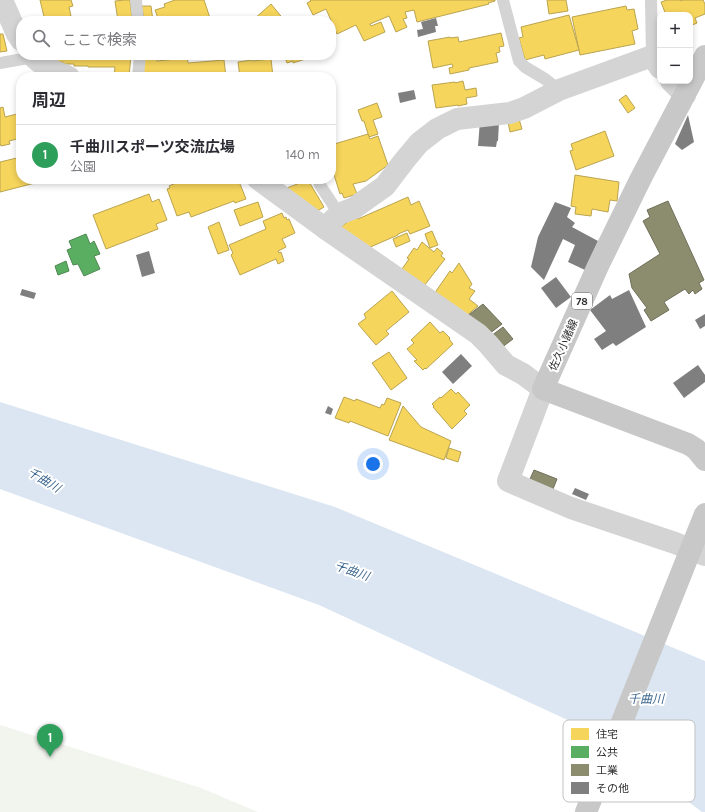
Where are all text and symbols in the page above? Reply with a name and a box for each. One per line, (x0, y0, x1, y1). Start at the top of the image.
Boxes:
map controls (657, 12, 693, 84)
button: + (657, 12, 693, 48)
search box (16, 16, 336, 60)
icon: search (30, 27, 52, 49)
text: ここで検索 (62, 31, 137, 49)
button: − (657, 48, 693, 84)
text: 周辺 (32, 90, 66, 110)
text: 千曲川スポーツ交流広場 (70, 138, 235, 156)
text: 1 (43, 147, 47, 162)
text: 140 m (285, 147, 320, 162)
text: 公園 (70, 159, 96, 174)
road number: 78 (572, 293, 592, 309)
street label: 佐久小諸線 (546, 317, 581, 373)
your location (363, 454, 383, 474)
water label: 千曲川 (25, 465, 65, 496)
water label: 千曲川 (333, 559, 373, 584)
water label: 千曲川 (628, 692, 666, 706)
legend (563, 720, 695, 802)
pin: 1 (37, 724, 63, 757)
text: 住宅 (596, 728, 618, 741)
text: 公共 (596, 746, 618, 759)
text: 工業 (596, 764, 618, 777)
text: その他 (596, 782, 629, 795)

